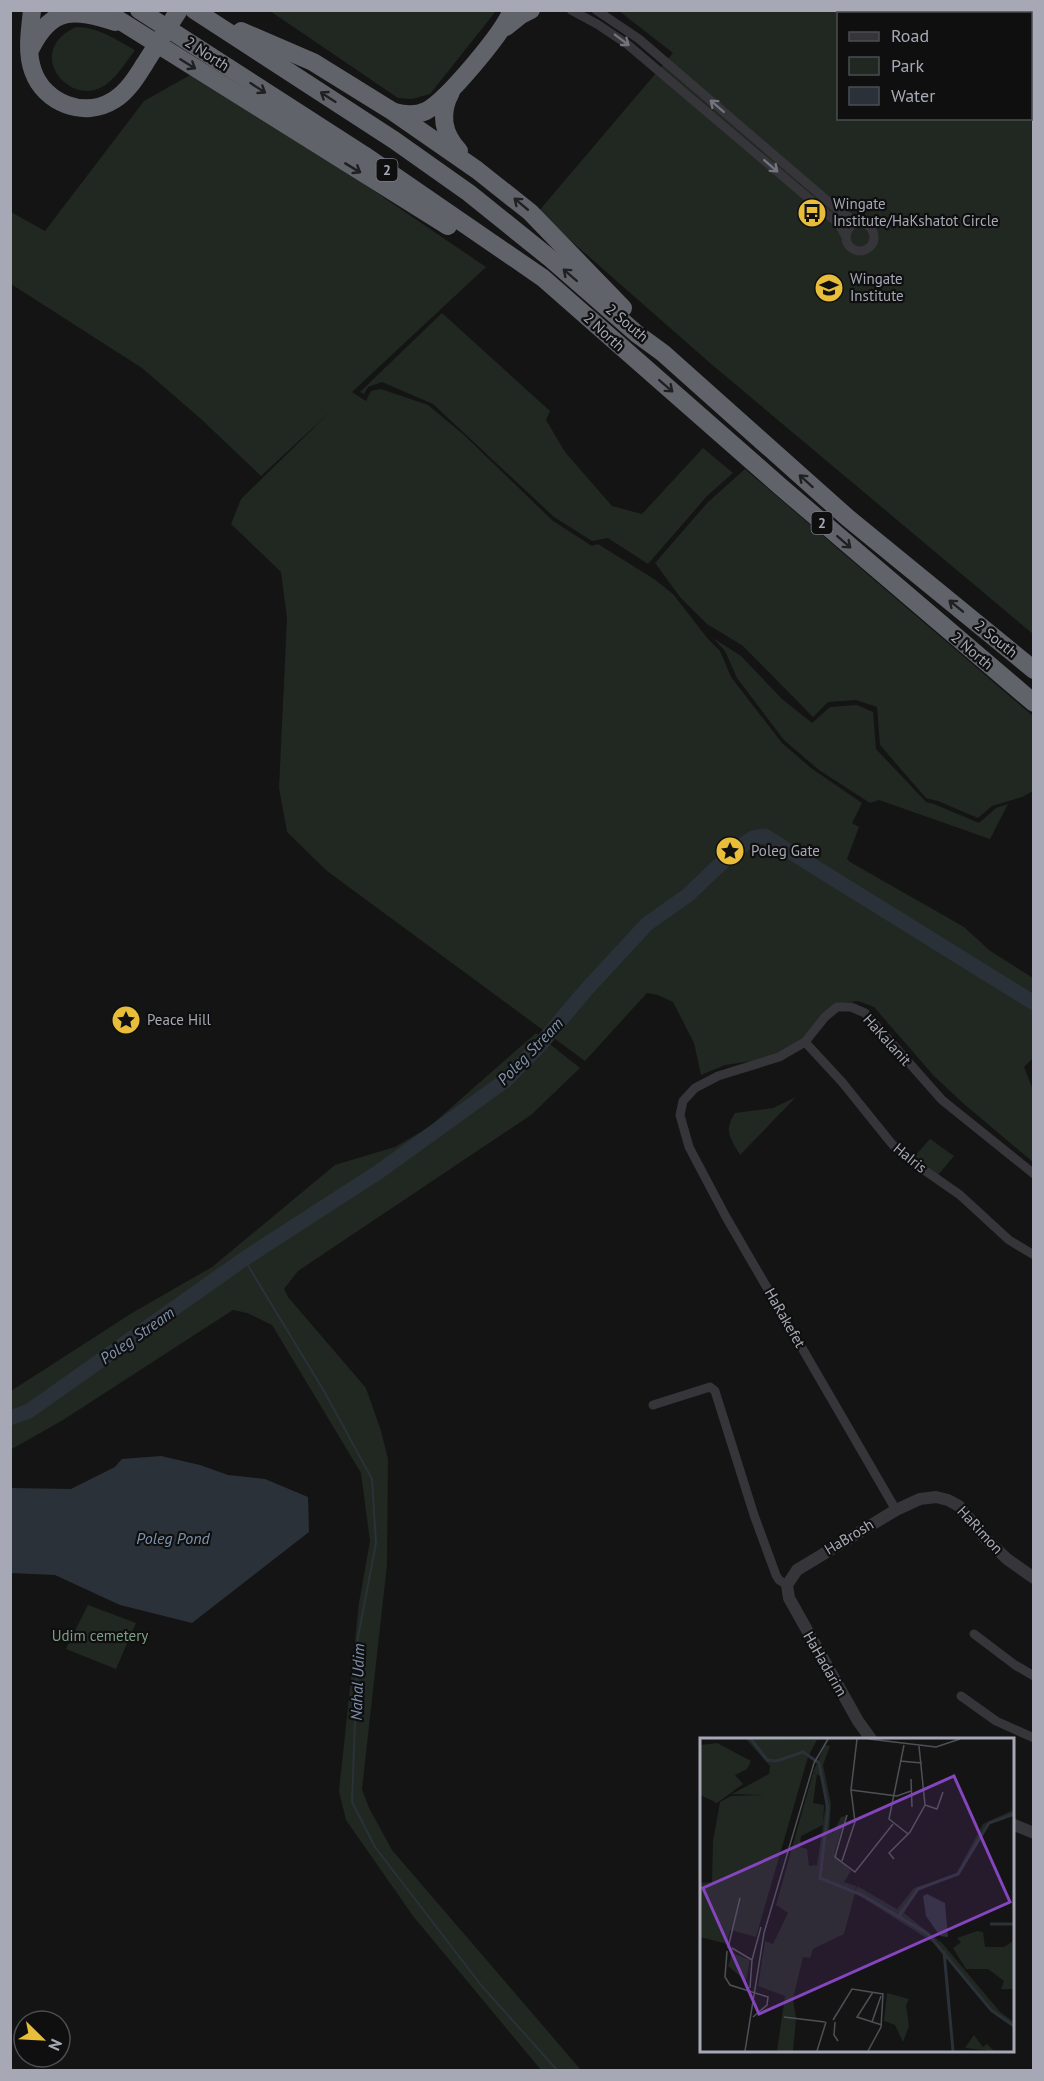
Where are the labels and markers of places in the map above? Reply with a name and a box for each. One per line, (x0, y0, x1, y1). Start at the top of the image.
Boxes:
place label: Wingate Institute/HaKshatot Circle (833, 194, 999, 230)
bus stop icon: Wingate Institute/HaKshatot Circle (796, 197, 828, 229)
place label: Wingate Institute (850, 269, 904, 305)
school or university icon: Wingate Institute (813, 272, 845, 304)
place icon: Poleg Gate (714, 835, 746, 867)
place label: Poleg Gate (751, 841, 820, 860)
place icon: Peace Hill (110, 1004, 142, 1036)
place label: Peace Hill (147, 1010, 211, 1029)

